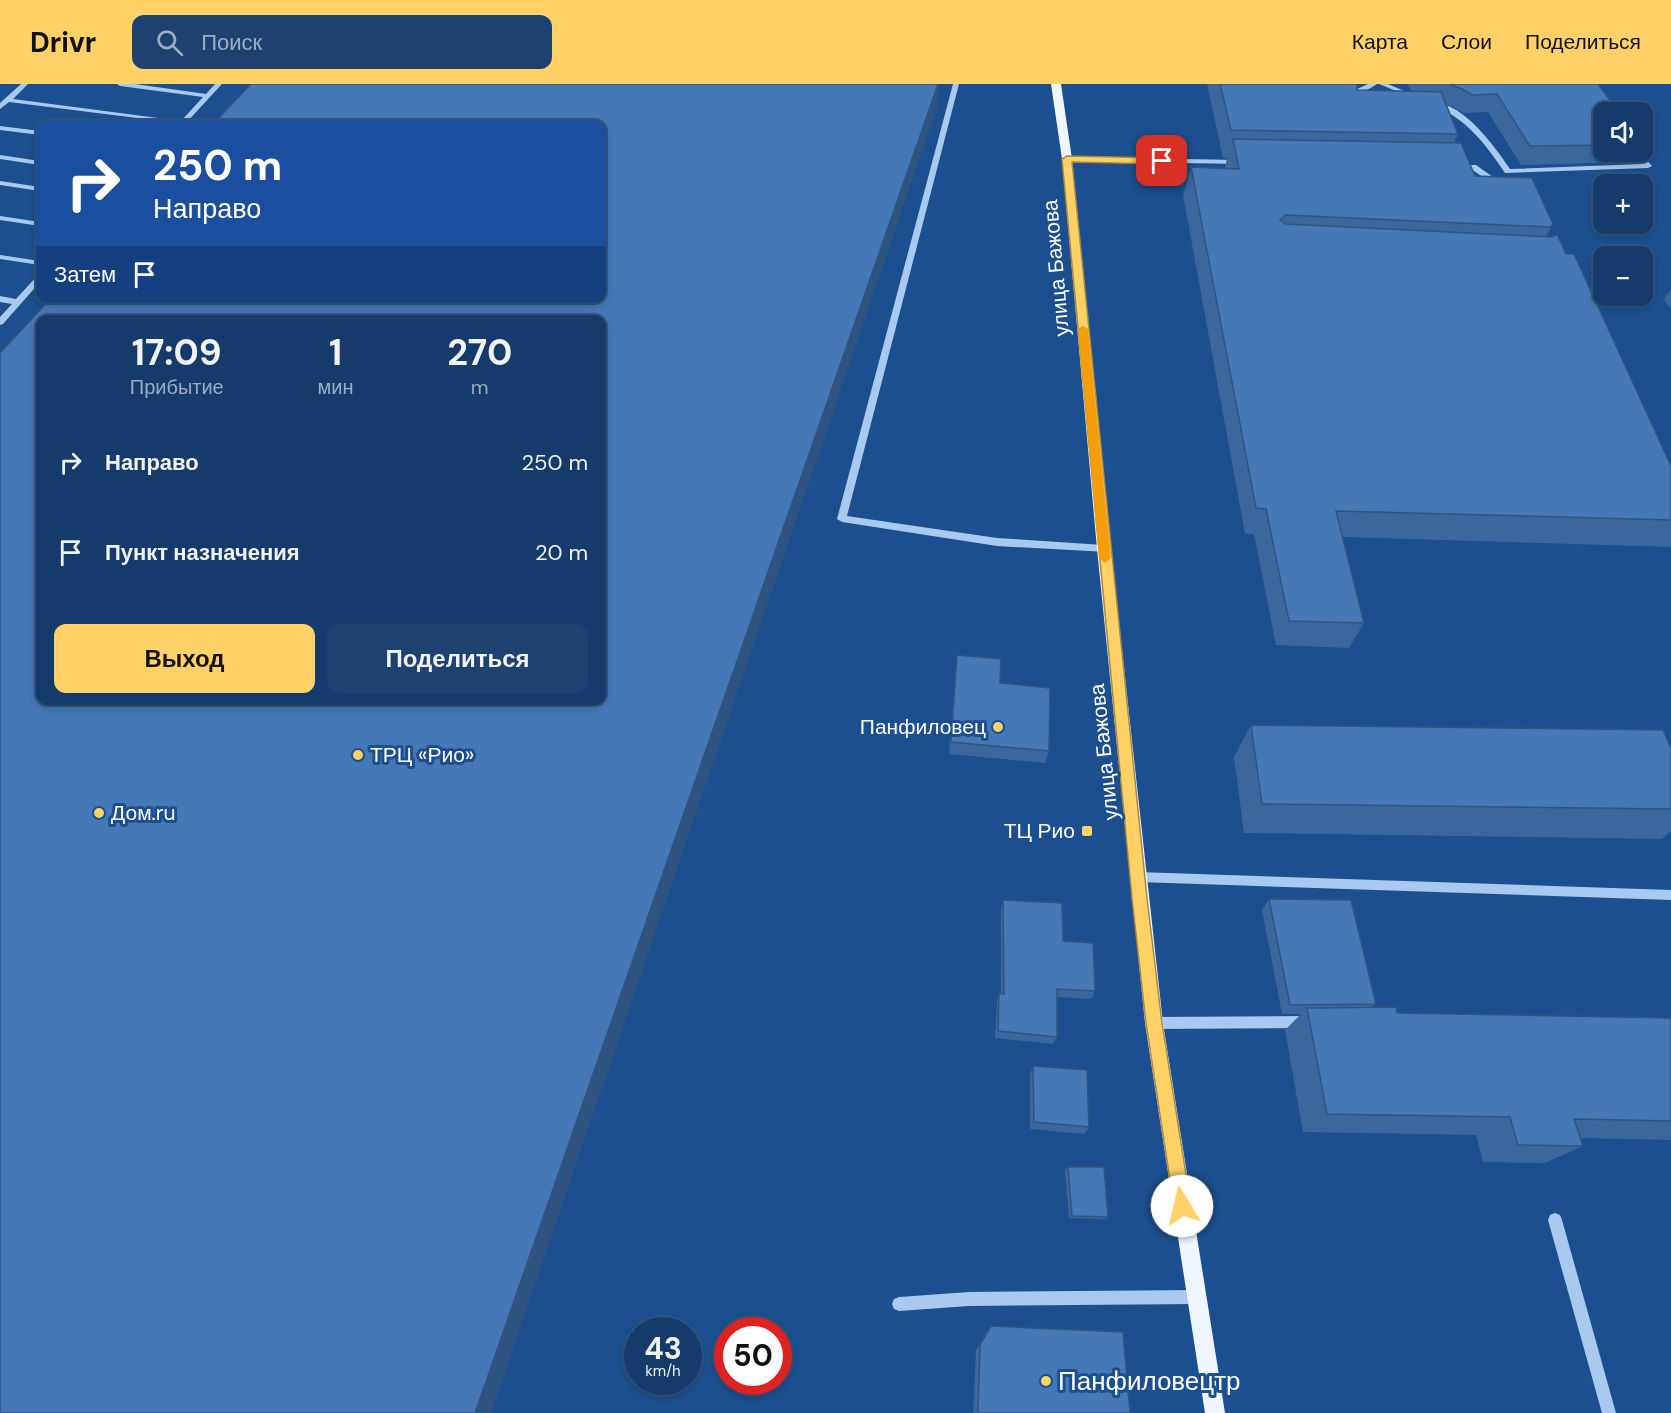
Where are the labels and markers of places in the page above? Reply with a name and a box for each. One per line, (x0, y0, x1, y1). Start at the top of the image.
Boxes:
pin (1136, 135, 1187, 186)
place label: Панфиловец (860, 713, 986, 741)
marker: Панфиловец (991, 720, 1005, 734)
place label: ТРЦ «Рио» (370, 741, 474, 769)
marker: ТРЦ «Рио» (351, 748, 365, 762)
place label: Дом.ru (111, 799, 176, 827)
marker: Дом.ru (92, 806, 106, 820)
place label: ТЦ Рио (1004, 817, 1075, 845)
marker: ТЦ Рио (1080, 824, 1094, 838)
place label: Панфиловецтр (1058, 1364, 1241, 1398)
marker: Панфиловецтр (1039, 1374, 1053, 1388)

